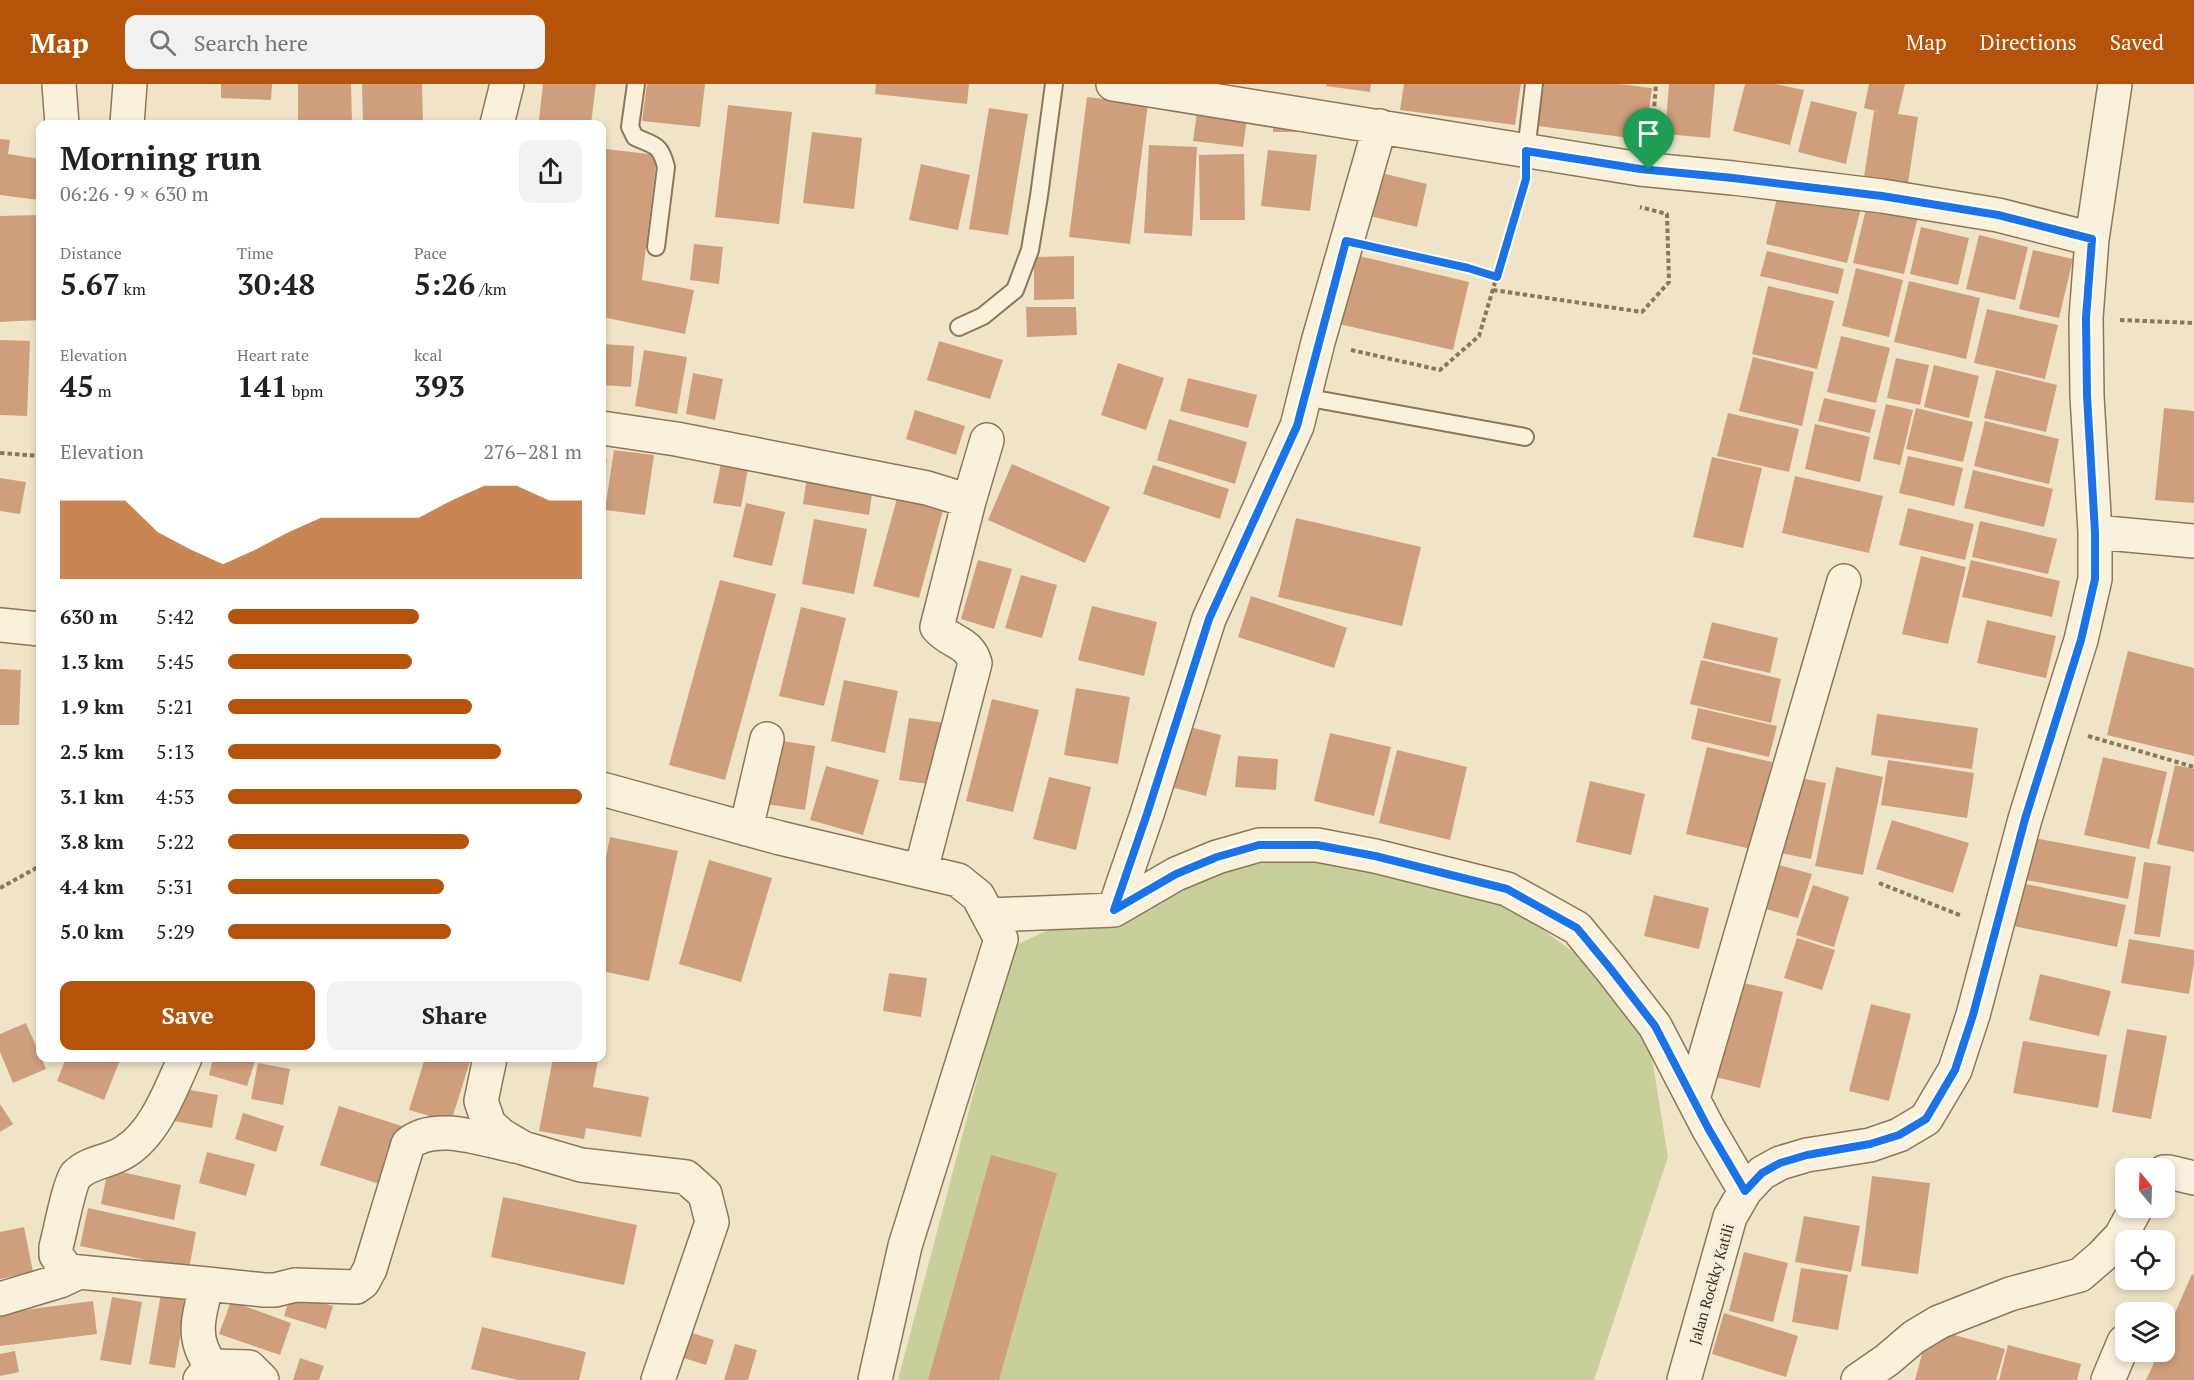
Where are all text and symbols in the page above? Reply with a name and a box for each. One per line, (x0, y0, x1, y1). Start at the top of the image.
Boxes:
search box (125, 15, 545, 69)
text: Map (30, 24, 89, 61)
icon: search (146, 26, 179, 59)
text: Search here (194, 28, 308, 57)
text: Map (1906, 28, 1947, 56)
text: Directions (1980, 28, 2077, 56)
text: Saved (2110, 28, 2164, 56)
pin (1623, 108, 1674, 170)
icon: arrive (1632, 117, 1665, 150)
text: Morning run (60, 136, 262, 179)
button: share (519, 140, 582, 203)
text: 06:26 · 9 × 630 m (60, 180, 209, 207)
text: Distance (60, 242, 122, 264)
text: Time (237, 242, 274, 264)
text: Pace (414, 242, 447, 264)
text: 5.67 (60, 264, 120, 304)
text: 30:48 (237, 264, 315, 304)
text: 5:26 (414, 264, 475, 304)
text: km (120, 278, 146, 300)
text: /km (475, 278, 507, 300)
text: Elevation (60, 344, 127, 366)
text: Heart rate (237, 344, 309, 366)
text: kcal (414, 344, 442, 366)
text: 45 (60, 366, 94, 406)
text: 141 (237, 366, 288, 406)
text: 393 (414, 366, 465, 406)
text: m (94, 380, 112, 402)
text: bpm (288, 380, 323, 402)
text: Elevation (60, 438, 144, 465)
text: 276–281 m (483, 438, 582, 465)
text: 630 m (60, 603, 118, 630)
text: 5:42 (156, 603, 195, 630)
text: 1.3 km (60, 648, 124, 675)
text: 5:45 (156, 648, 195, 675)
text: 1.9 km (60, 693, 124, 720)
text: 5:21 (156, 693, 195, 720)
text: 2.5 km (60, 738, 124, 765)
text: 5:13 (156, 738, 195, 765)
text: 3.1 km (60, 783, 124, 810)
text: 4:53 (156, 783, 195, 810)
text: 3.8 km (60, 828, 124, 855)
text: 5:22 (156, 828, 195, 855)
text: 4.4 km (60, 873, 124, 900)
text: 5:31 (156, 873, 195, 900)
text: 5.0 km (60, 918, 124, 945)
text: 5:29 (156, 918, 195, 945)
button: Save (60, 981, 315, 1050)
button: Share (327, 981, 582, 1050)
north arrow (2115, 1158, 2175, 1218)
map controls (2115, 1158, 2175, 1362)
street label: Jalan Rockky Katili (1684, 1221, 1738, 1347)
button: locate (2115, 1230, 2175, 1290)
button: layers (2115, 1302, 2175, 1362)

